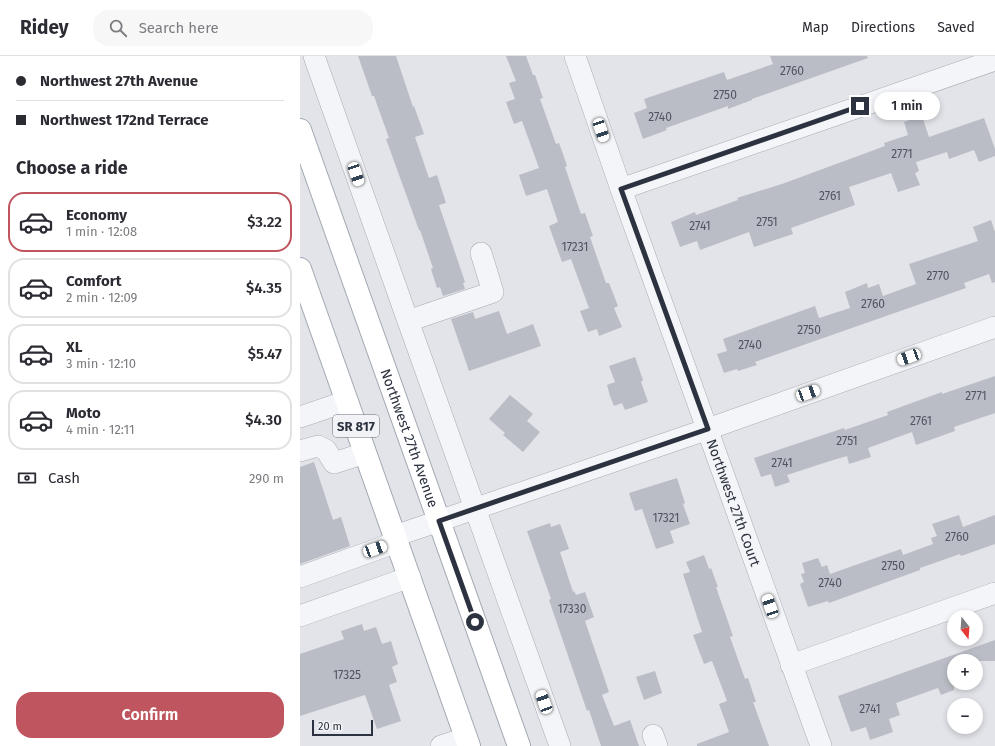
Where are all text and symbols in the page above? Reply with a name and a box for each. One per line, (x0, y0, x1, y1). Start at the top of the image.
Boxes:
search box (93, 10, 373, 46)
text: Ridey (20, 16, 69, 39)
icon: search (107, 17, 129, 39)
text: Search here (139, 19, 219, 37)
text: Map (802, 19, 829, 36)
text: Directions (851, 19, 915, 36)
text: Saved (937, 19, 975, 36)
house number: 2760 (780, 64, 804, 78)
text: Northwest 27th Avenue (40, 72, 198, 90)
house number: 2750 (713, 88, 737, 102)
callout: 1 min (874, 92, 940, 120)
route end (851, 97, 869, 115)
text: 1 min (891, 98, 923, 113)
house number: 2740 (648, 110, 672, 124)
text: Northwest 172nd Terrace (40, 111, 209, 129)
car (591, 117, 611, 143)
house number: 2771 (891, 147, 913, 161)
text: Choose a ride (16, 157, 128, 179)
car (346, 161, 366, 187)
house number: 2761 (819, 189, 841, 203)
icon: car (18, 204, 54, 240)
text: Economy (66, 206, 127, 224)
text: $3.22 (247, 213, 282, 231)
house number: 2751 (756, 215, 778, 229)
house number: 2741 (689, 219, 711, 233)
text: 1 min · 12:08 (66, 224, 137, 239)
house number: 17231 (561, 240, 589, 254)
house number: 2770 (926, 269, 950, 283)
icon: car (18, 270, 54, 306)
text: Comfort (66, 272, 122, 290)
text: $4.35 (246, 279, 282, 297)
text: 2 min · 12:09 (66, 290, 137, 305)
house number: 2760 (861, 297, 885, 311)
house number: 2750 (797, 323, 821, 337)
icon: car (18, 336, 54, 372)
text: XL (66, 338, 82, 356)
house number: 2740 (738, 338, 762, 352)
text: $5.47 (248, 345, 282, 363)
car (896, 347, 922, 367)
text: 3 min · 12:10 (66, 356, 136, 371)
street label: Northwest 27th Avenue (377, 366, 442, 510)
car (795, 383, 821, 403)
house number: 2771 (965, 389, 987, 403)
icon: car (18, 402, 54, 438)
text: Moto (66, 404, 101, 422)
text: $4.30 (245, 411, 282, 429)
house number: 2761 (910, 414, 932, 428)
road number: SR 817 (333, 415, 379, 437)
text: 4 min · 12:11 (66, 422, 135, 437)
house number: 2751 (836, 434, 858, 448)
street label: Northwest 27th Court (703, 437, 765, 569)
house number: 2741 (771, 456, 793, 470)
icon: cash (16, 467, 38, 489)
text: Cash (48, 469, 80, 487)
text: 290 m (249, 471, 284, 486)
house number: 17321 (652, 511, 680, 525)
house number: 2760 (945, 530, 969, 544)
car (362, 539, 388, 559)
house number: 2750 (881, 559, 905, 573)
house number: 2740 (818, 576, 842, 590)
car (760, 593, 780, 619)
house number: 17330 (557, 602, 587, 616)
north arrow (947, 610, 983, 646)
map controls (947, 610, 983, 734)
route start (466, 613, 484, 631)
button: + (947, 654, 983, 690)
house number: 17325 (333, 668, 361, 682)
car (534, 689, 554, 715)
button: Confirm (16, 692, 284, 738)
button: − (947, 698, 983, 734)
house number: 2741 (859, 702, 881, 716)
scale bar (312, 718, 373, 737)
text: 20 m (318, 720, 342, 733)

